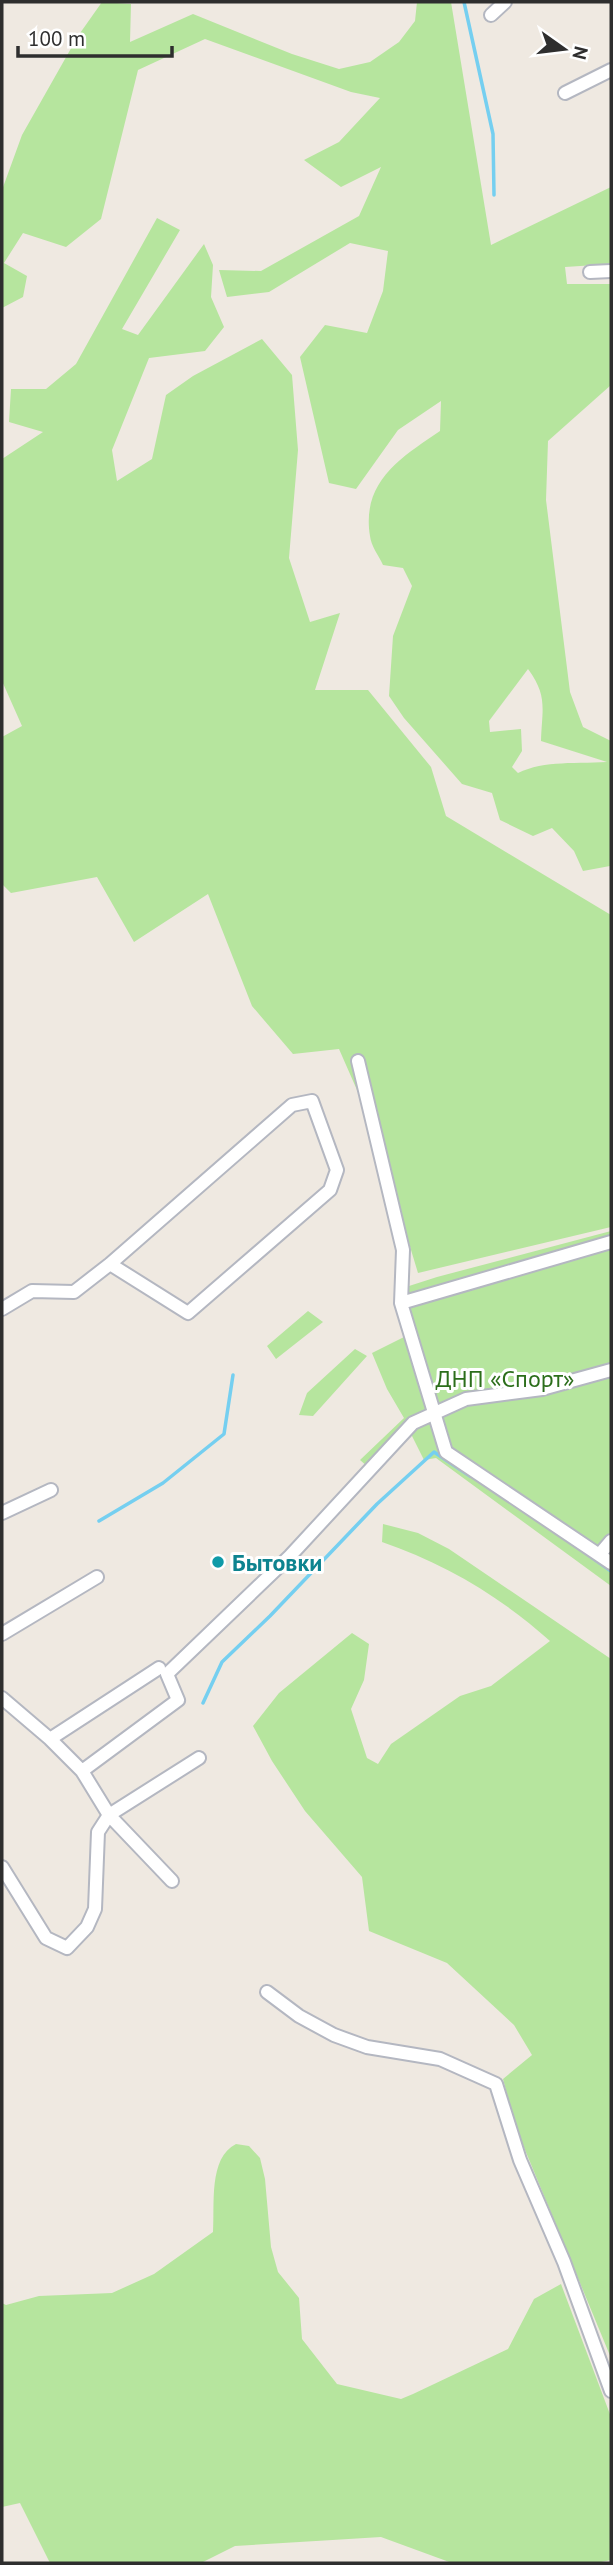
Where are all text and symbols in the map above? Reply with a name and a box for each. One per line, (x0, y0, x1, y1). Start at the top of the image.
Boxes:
scale bar (18, 14, 172, 58)
north arrow (529, 14, 599, 84)
text: 100 m (28, 25, 85, 52)
text: N (567, 44, 594, 62)
park label: ДНП «Спорт» (436, 1363, 574, 1394)
place label: Бытовки (232, 1547, 322, 1578)
marker: Бытовки (210, 1554, 226, 1570)

